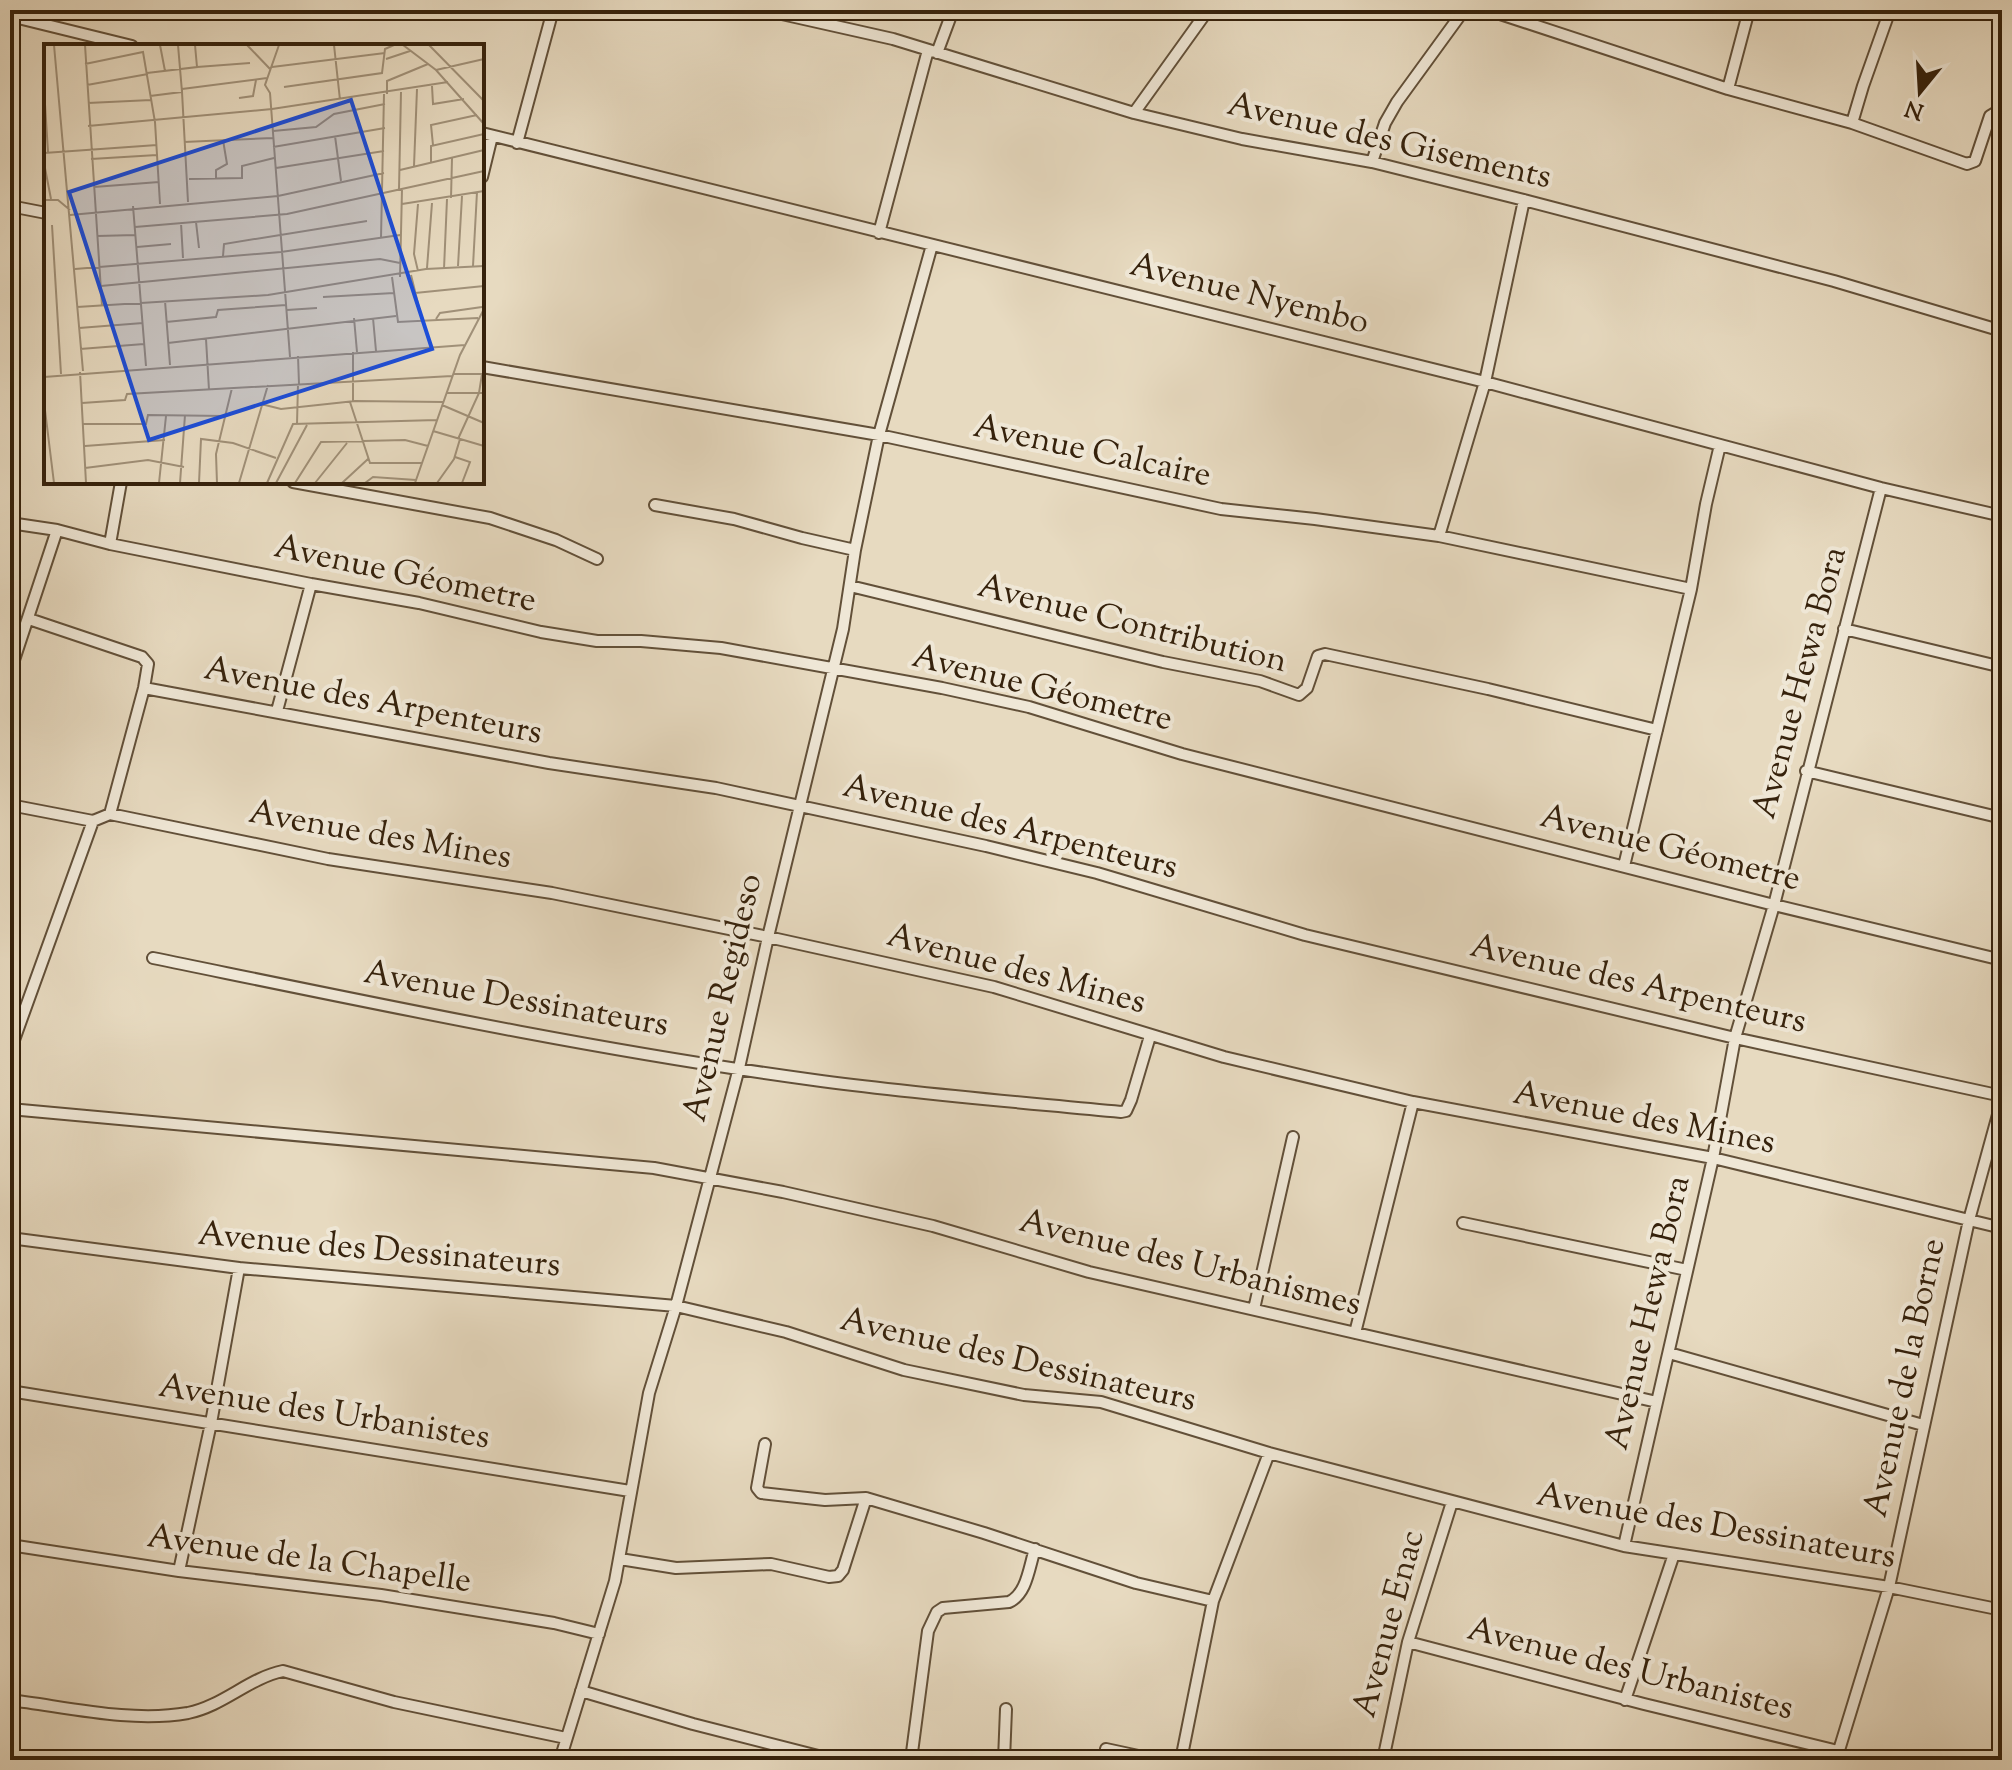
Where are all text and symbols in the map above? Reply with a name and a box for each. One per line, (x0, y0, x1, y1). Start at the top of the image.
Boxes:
inset map (44, 44, 484, 484)
north arrow (1880, 52, 1960, 132)
street label: Avenue des Gisements (1222, 81, 1556, 203)
text: N (1901, 90, 1928, 126)
street label: Avenue Nyembo (1124, 242, 1374, 348)
street label: Avenue Calcaire (969, 403, 1215, 501)
street label: Avenue Géometre (269, 523, 541, 627)
street label: Avenue Hewa Bora (1741, 541, 1861, 825)
street label: Avenue Contribution (972, 563, 1292, 687)
street label: Avenue Géometre (907, 633, 1177, 745)
street label: Avenue des Arpenteurs (200, 645, 546, 759)
street label: Avenue des Arpenteurs (837, 763, 1183, 893)
street label: Avenue des Mines (245, 789, 515, 883)
street label: Avenue Géometre (1535, 793, 1805, 905)
street label: Avenue Regideso (672, 869, 776, 1127)
street label: Avenue des Mines (881, 912, 1151, 1028)
street label: Avenue des Arpenteurs (1465, 922, 1811, 1048)
street label: Avenue Dessinateurs (360, 949, 672, 1051)
street label: Avenue des Mines (1509, 1070, 1779, 1168)
street label: Avenue Hewa Bora (1594, 1171, 1704, 1455)
street label: Avenue des Urbanismes (1014, 1198, 1366, 1330)
street label: Avenue des Dessinateurs (196, 1211, 562, 1291)
street label: Avenue de la Borne (1853, 1234, 1959, 1522)
street label: Avenue des Dessinateurs (835, 1296, 1201, 1426)
street label: Avenue des Urbanistes (155, 1363, 493, 1463)
street label: Avenue des Dessinateurs (1533, 1471, 1899, 1583)
street label: Avenue de la Chapelle (144, 1513, 474, 1607)
street label: Avenue Enac (1341, 1525, 1439, 1723)
street label: Avenue des Urbanistes (1462, 1606, 1798, 1734)

